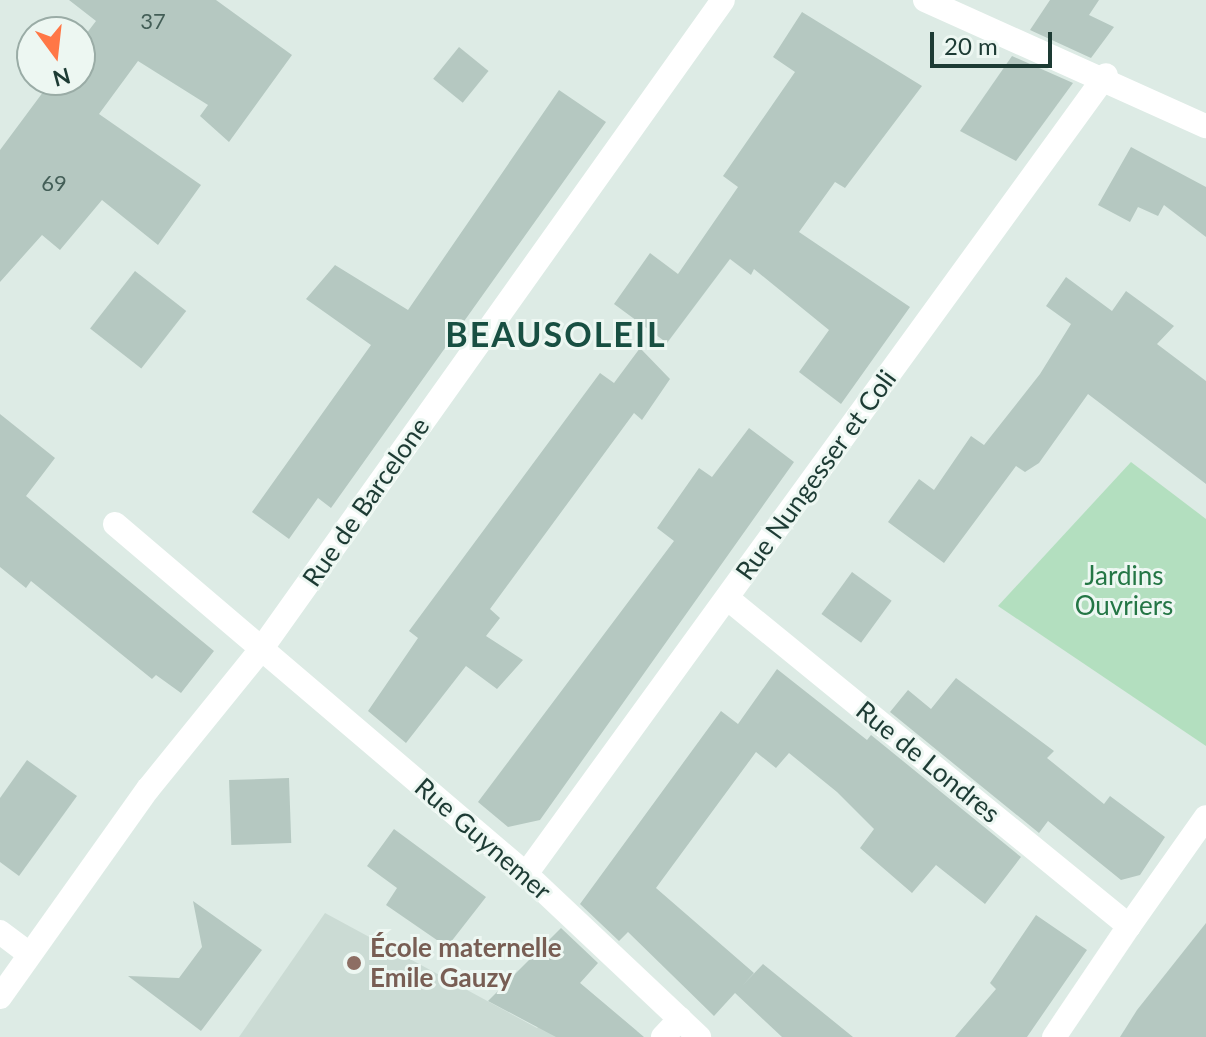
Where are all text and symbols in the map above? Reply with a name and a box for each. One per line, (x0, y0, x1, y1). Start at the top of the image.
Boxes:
house number: 37 (140, 8, 166, 34)
north arrow (16, 16, 96, 96)
scale bar (934, 16, 1056, 66)
text: 20 m (944, 31, 998, 60)
text: N (50, 62, 74, 93)
house number: 69 (41, 170, 67, 196)
district label: BEAUSOLEIL (445, 314, 667, 354)
street label: Rue Nungesser et Coli (729, 364, 903, 586)
street label: Rue de Barcelone (296, 412, 436, 592)
park label: Jardins Ouvriers (1075, 560, 1173, 622)
street label: Rue de Londres (850, 695, 1006, 829)
street label: Rue Guynemer (409, 771, 557, 907)
place label: École maternelle Emile Gauzy (370, 932, 562, 994)
marker: École maternelle Emile Gauzy (345, 954, 363, 972)

